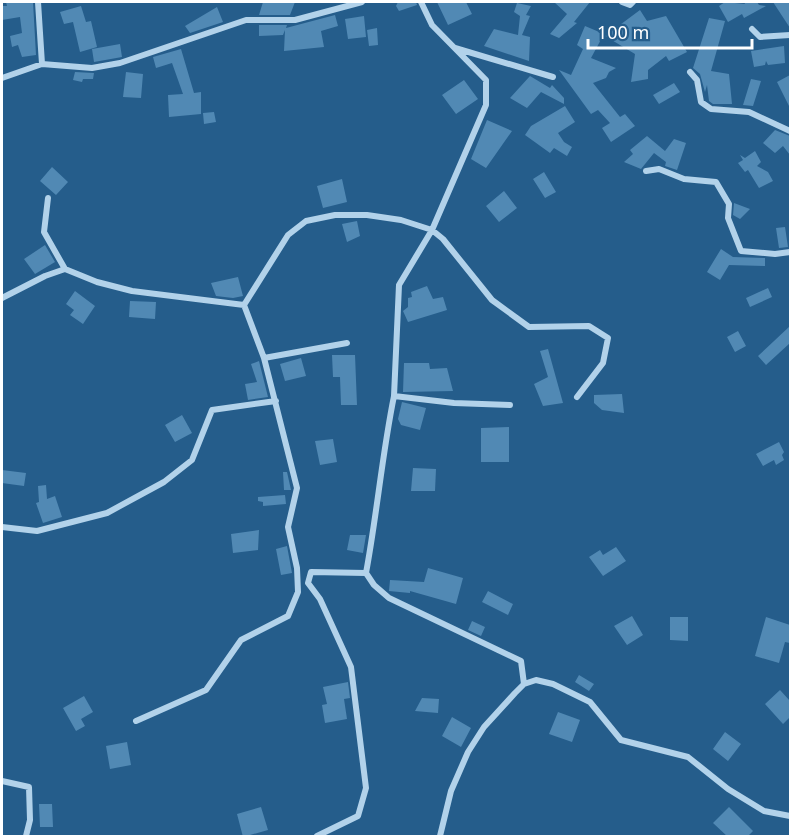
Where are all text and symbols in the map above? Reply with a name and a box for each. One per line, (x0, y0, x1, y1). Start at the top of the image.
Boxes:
scale bar (588, 12, 752, 50)
text: 100 m (597, 20, 649, 44)

